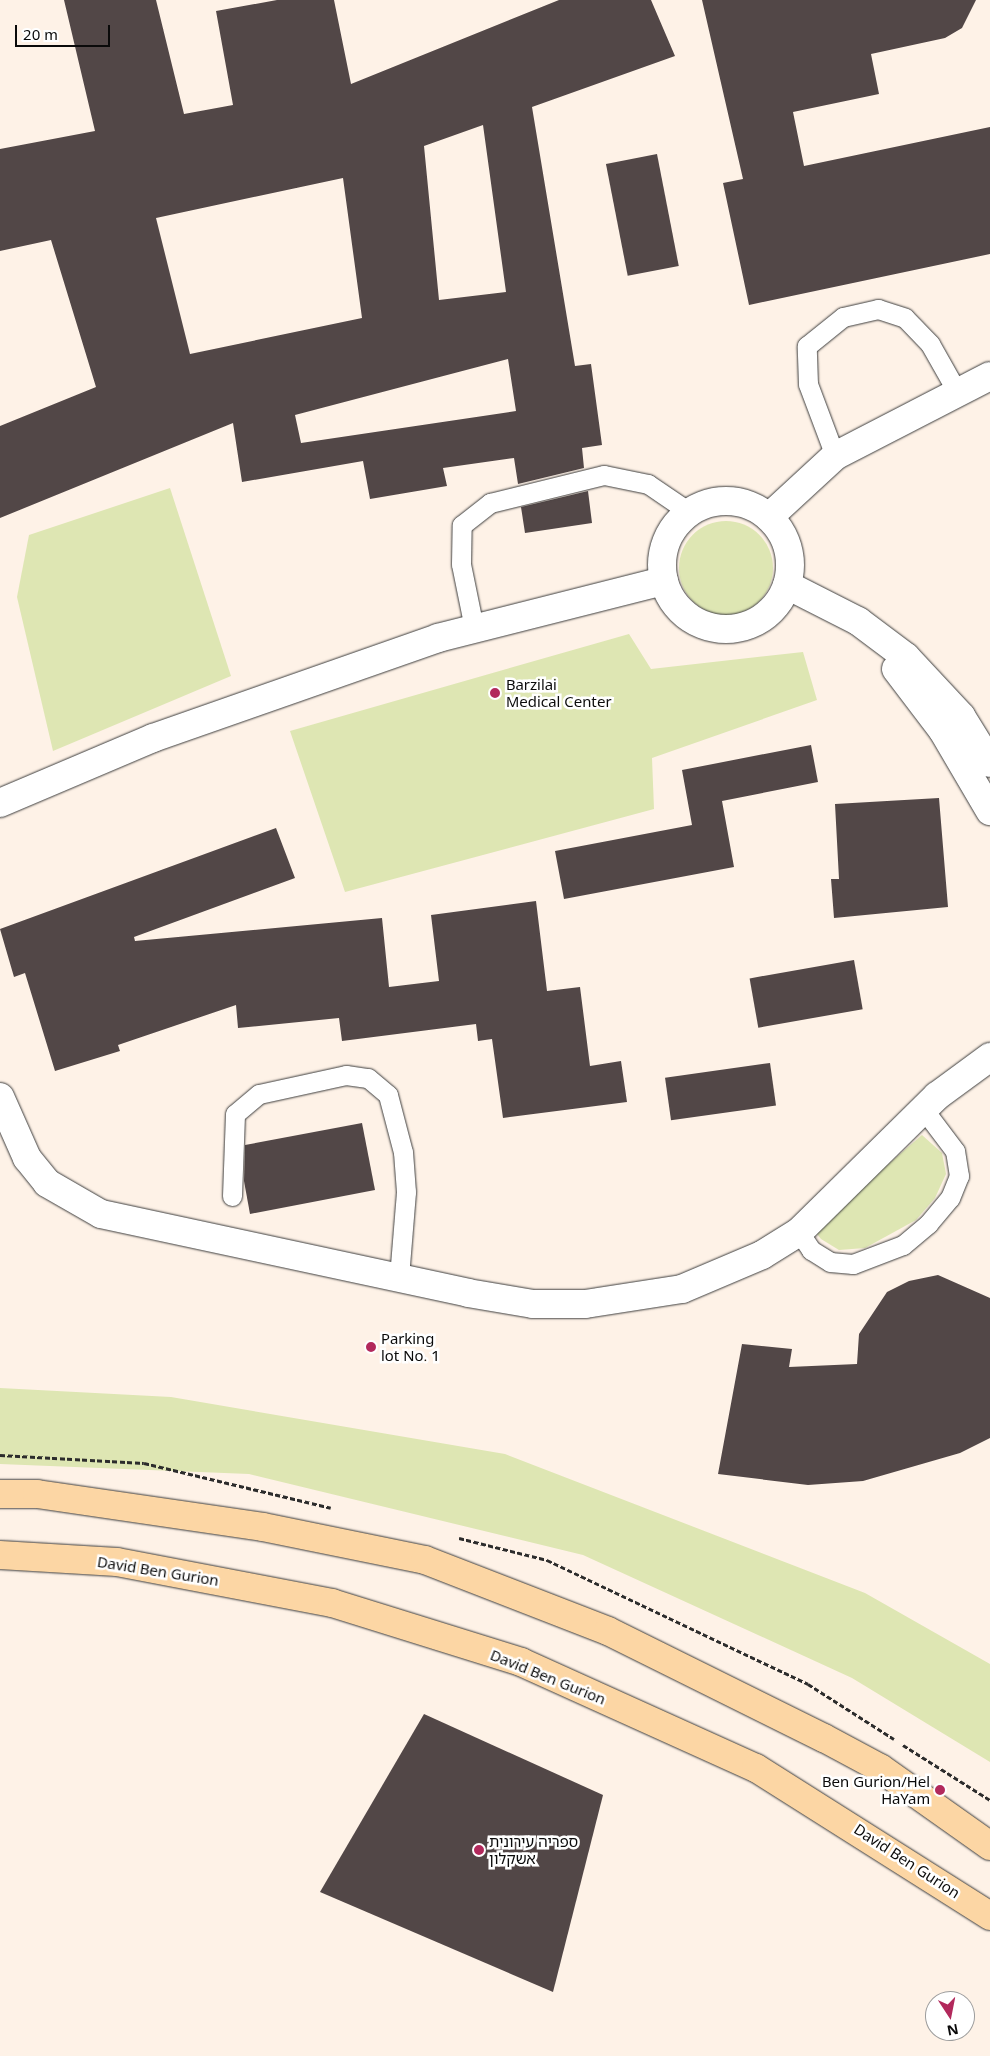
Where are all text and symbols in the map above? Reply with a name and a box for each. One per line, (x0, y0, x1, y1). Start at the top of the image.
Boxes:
scale bar (18, 15, 112, 47)
text: 20 m (23, 24, 58, 44)
place label: Barzilai Medical Center (506, 675, 612, 710)
marker: Barzilai Medical Center (488, 686, 502, 700)
place label: Parking lot No. 1 (381, 1329, 440, 1364)
marker: Parking lot No. 1 (365, 1341, 377, 1353)
street label: David Ben Gurion (96, 1553, 220, 1589)
street label: David Ben Gurion (488, 1646, 608, 1708)
place label: Ben Gurion/Hel HaYam (822, 1772, 930, 1807)
marker: Ben Gurion/Hel HaYam (934, 1784, 946, 1796)
street label: David Ben Gurion (851, 1820, 963, 1902)
place label: ספריה עירונית אשקלון (489, 1832, 578, 1867)
marker: ספריה עירונית אשקלון (473, 1844, 485, 1856)
north arrow (925, 1991, 975, 2041)
text: N (945, 2020, 960, 2041)

